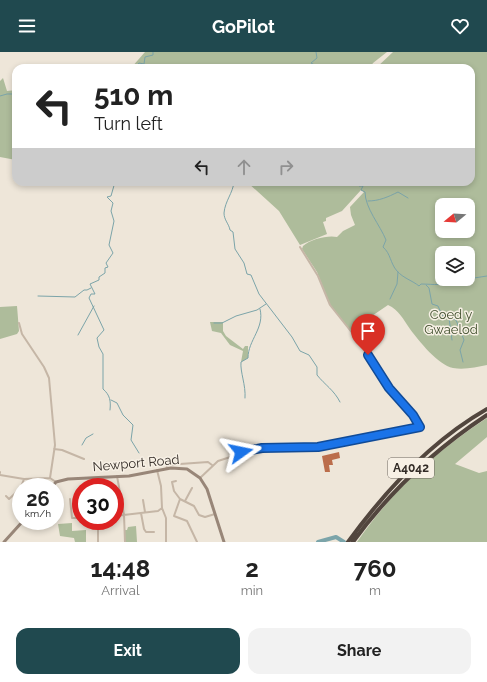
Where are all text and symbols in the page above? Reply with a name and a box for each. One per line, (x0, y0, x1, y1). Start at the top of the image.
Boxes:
icon: menu (16, 15, 38, 37)
icon: heart (449, 15, 471, 37)
text: GoPilot (212, 16, 275, 37)
text: 510 m (94, 79, 173, 112)
icon: left (28, 80, 80, 132)
text: Turn left (94, 113, 163, 134)
icon: left (191, 156, 213, 178)
icon: ahead (233, 156, 255, 178)
icon: right (275, 156, 297, 178)
north arrow (435, 198, 475, 238)
map controls (435, 198, 475, 286)
button: layers (435, 246, 475, 286)
park label: Coed y Gwaelod (424, 307, 478, 337)
pin (351, 314, 385, 355)
icon: arrive (357, 320, 379, 342)
position arrow (220, 431, 262, 473)
street label: Newport Road (92, 452, 180, 474)
road number: A4042 (388, 458, 434, 478)
speed limit sign: 30 (72, 478, 124, 530)
text: 26 (26, 487, 50, 511)
text: km/h (25, 508, 51, 519)
text: 14:48 (91, 554, 150, 583)
text: 2 (245, 554, 259, 583)
text: 760 (354, 554, 396, 583)
text: Arrival (101, 583, 139, 598)
text: min (241, 583, 263, 598)
text: m (369, 583, 381, 598)
button: Exit (16, 628, 240, 674)
button: Share (248, 628, 471, 674)

